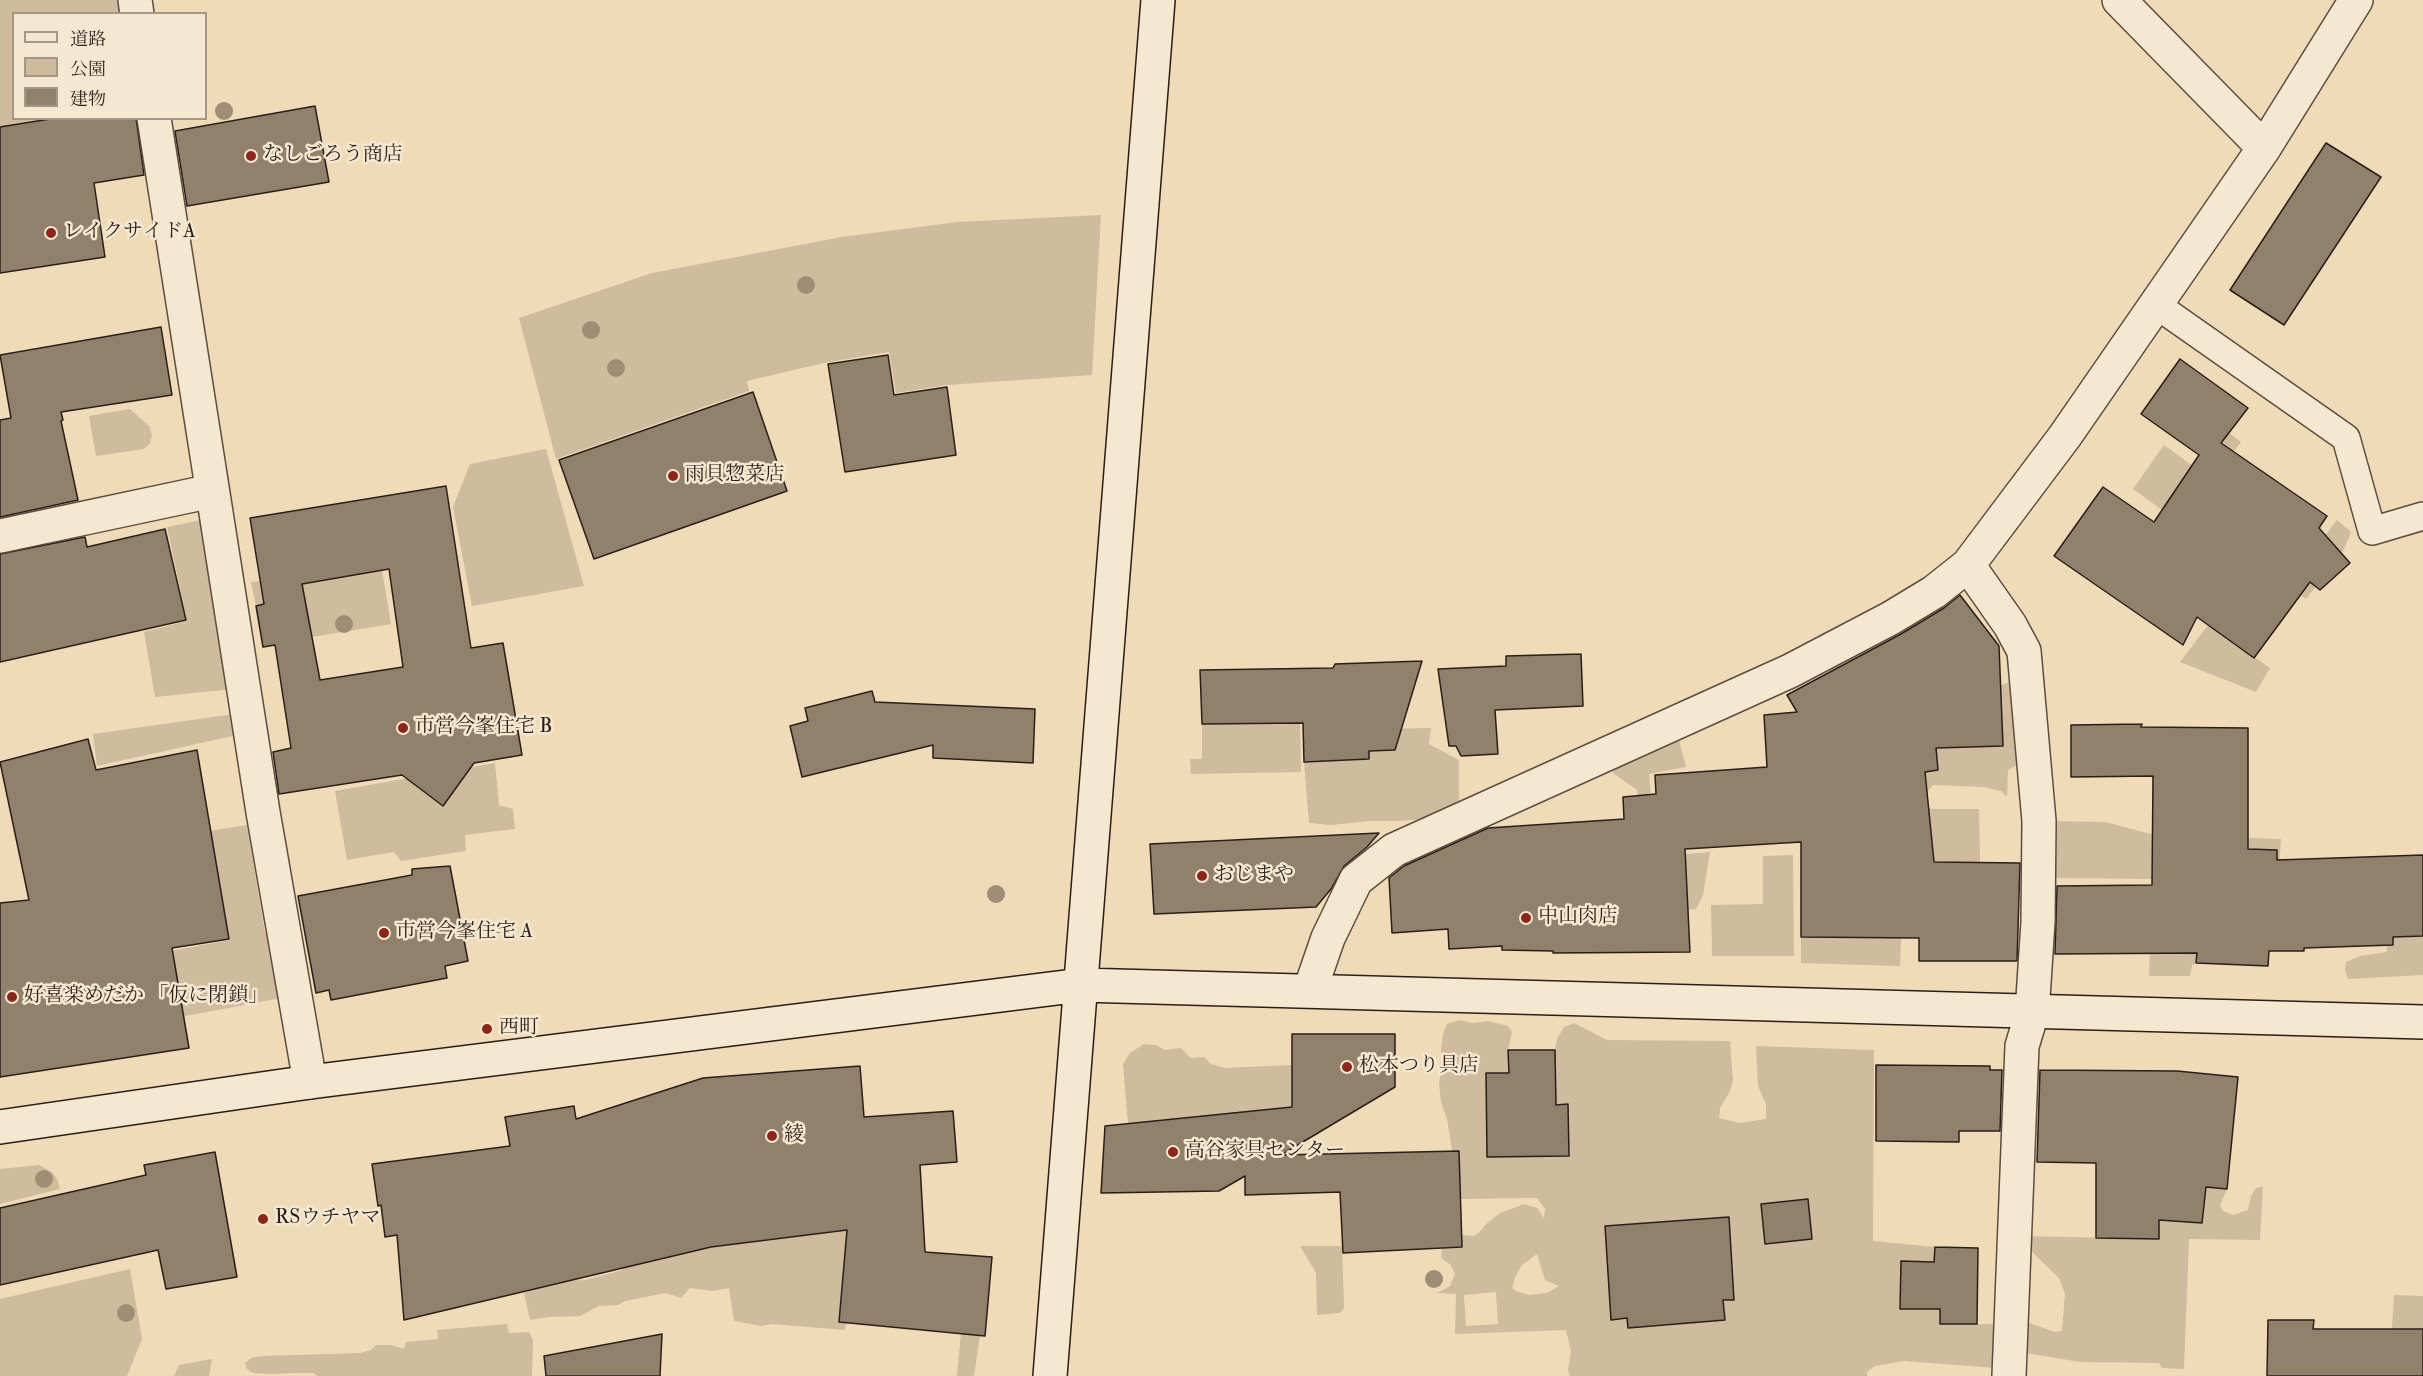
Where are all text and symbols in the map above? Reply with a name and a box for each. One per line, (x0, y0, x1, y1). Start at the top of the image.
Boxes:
legend (12, 12, 207, 120)
text: 道路 (70, 28, 106, 51)
text: 公園 (70, 58, 106, 81)
text: 建物 (70, 88, 106, 111)
place label: なしごろう商店 (263, 144, 403, 168)
marker: なしごろう商店 (244, 149, 258, 163)
place label: レイクサイドA (63, 221, 196, 245)
marker: レイクサイドA (44, 226, 58, 240)
place label: 雨貝惣菜店 (685, 464, 785, 488)
marker: 雨貝惣菜店 (666, 469, 680, 483)
place label: 市営今峯住宅 B (415, 716, 552, 740)
marker: 市営今峯住宅 B (396, 721, 410, 735)
place label: おじまや (1214, 864, 1294, 888)
marker: おじまや (1195, 869, 1209, 883)
place label: 中山肉店 (1538, 906, 1618, 930)
marker: 中山肉店 (1519, 911, 1533, 925)
place label: 市営今峯住宅 A (396, 921, 533, 945)
marker: 市営今峯住宅 A (377, 926, 391, 940)
place label: 好喜楽めだか 「仮に閉鎖」 (24, 985, 268, 1009)
marker: 好喜楽めだか 「仮に閉鎖」 (5, 990, 19, 1004)
place label: 西町 (499, 1017, 539, 1041)
marker: 西町 (480, 1022, 494, 1036)
place label: 松本つり具店 (1359, 1055, 1479, 1079)
marker: 松本つり具店 (1340, 1060, 1354, 1074)
place label: 綾 (784, 1124, 804, 1148)
marker: 綾 (765, 1129, 779, 1143)
place label: 高谷家具センター (1185, 1140, 1345, 1164)
marker: 高谷家具センター (1166, 1145, 1180, 1159)
place label: RSウチヤマ (275, 1207, 380, 1231)
marker: RSウチヤマ (256, 1212, 270, 1226)

